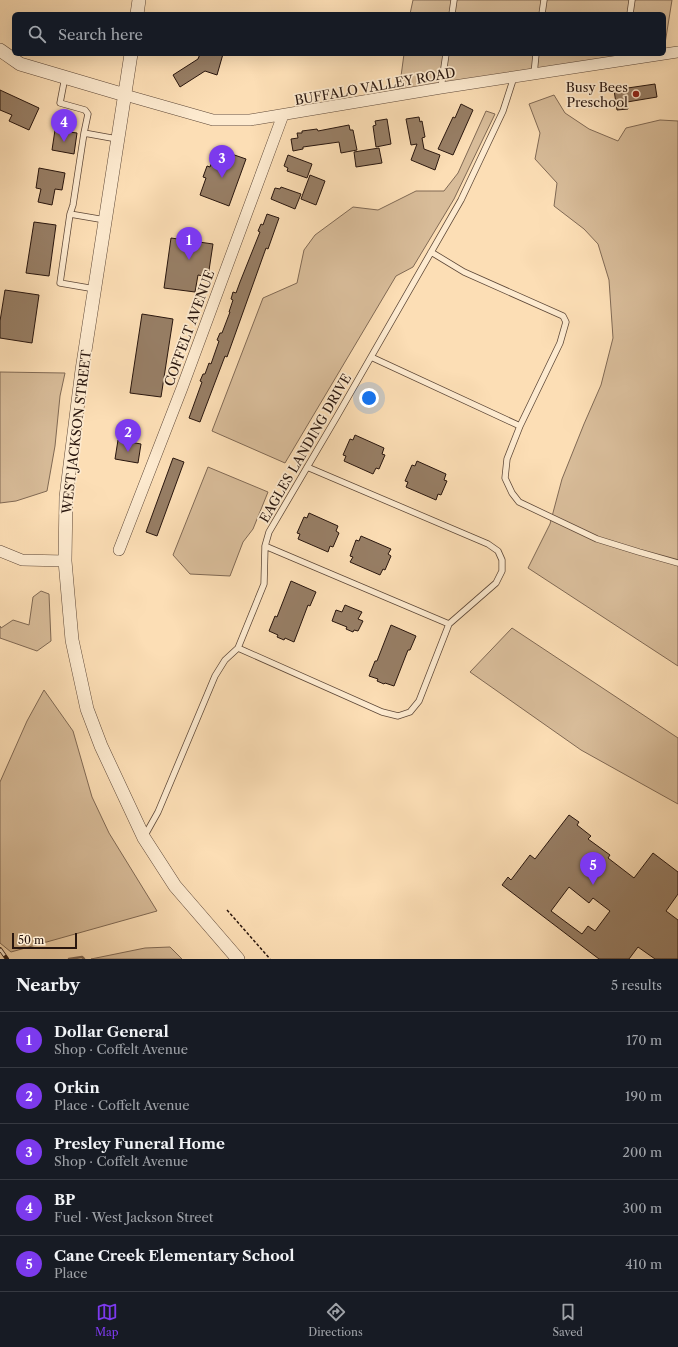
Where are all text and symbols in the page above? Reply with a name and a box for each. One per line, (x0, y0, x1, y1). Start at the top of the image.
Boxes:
search box (12, 12, 666, 56)
icon: search (26, 23, 48, 45)
text: Search here (58, 25, 143, 44)
street label: BUFFALO VALLEY ROAD (293, 64, 457, 108)
place label: Busy Bees Preschool (566, 79, 628, 110)
marker: Busy Bees Preschool (631, 89, 641, 99)
pin: 4 (51, 109, 77, 142)
pin: 3 (209, 145, 235, 178)
pin: 1 (176, 227, 202, 260)
street label: COFFELT AVENUE (160, 268, 218, 388)
street label: WEST JACKSON STREET (58, 349, 94, 516)
street label: EAGLES LANDING DRIVE (256, 371, 354, 525)
your location (359, 388, 379, 408)
pin: 2 (115, 419, 141, 452)
pin: 5 (580, 852, 606, 885)
scale bar (12, 931, 77, 950)
text: 50 m (18, 933, 44, 947)
text: Nearby (16, 975, 80, 995)
text: 5 results (611, 977, 662, 993)
text: Dollar General (54, 1022, 169, 1041)
text: 1 (26, 1032, 32, 1048)
text: 170 m (626, 1032, 662, 1048)
text: Shop · Coffelt Avenue (54, 1041, 188, 1057)
text: Orkin (54, 1078, 100, 1097)
text: 2 (25, 1088, 33, 1104)
text: 190 m (625, 1088, 662, 1104)
text: Place · Coffelt Avenue (54, 1097, 190, 1113)
text: Presley Funeral Home (54, 1134, 225, 1153)
text: 3 (25, 1144, 33, 1160)
text: 200 m (622, 1144, 662, 1160)
text: Shop · Coffelt Avenue (54, 1153, 188, 1169)
text: BP (54, 1190, 75, 1209)
text: 4 (25, 1200, 33, 1216)
text: 300 m (623, 1200, 662, 1216)
text: Fuel · West Jackson Street (54, 1209, 213, 1225)
text: Cane Creek Elementary School (54, 1246, 295, 1265)
text: 5 (25, 1256, 33, 1272)
text: 410 m (625, 1256, 662, 1272)
text: Place (54, 1265, 87, 1281)
tab: Map (95, 1301, 119, 1339)
tab: Directions (308, 1301, 363, 1339)
tab: Saved (553, 1301, 583, 1339)

